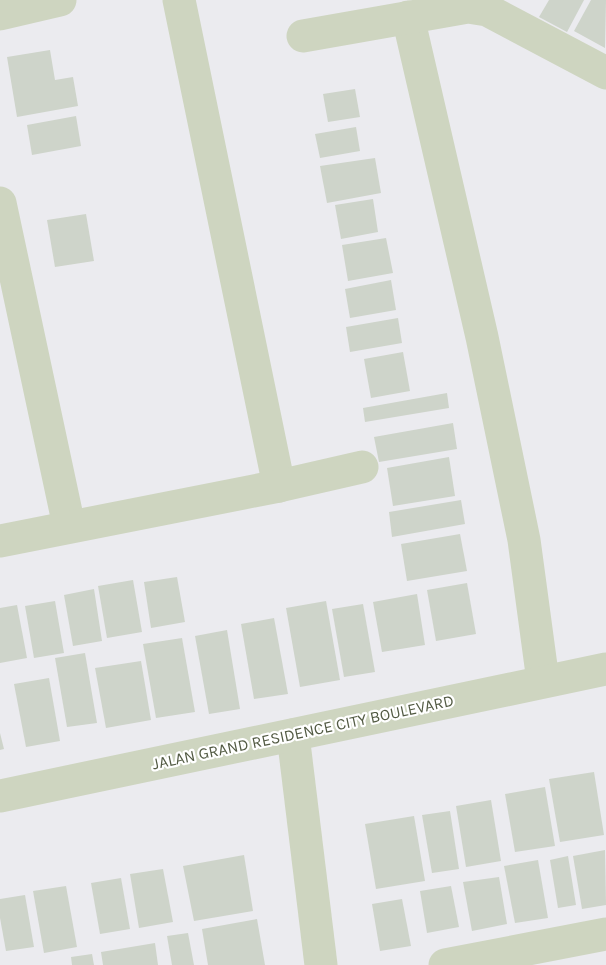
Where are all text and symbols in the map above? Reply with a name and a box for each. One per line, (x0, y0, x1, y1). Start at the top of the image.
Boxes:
street label: JALAN GRAND RESIDENCE CITY BOULEVARD (150, 691, 456, 773)

